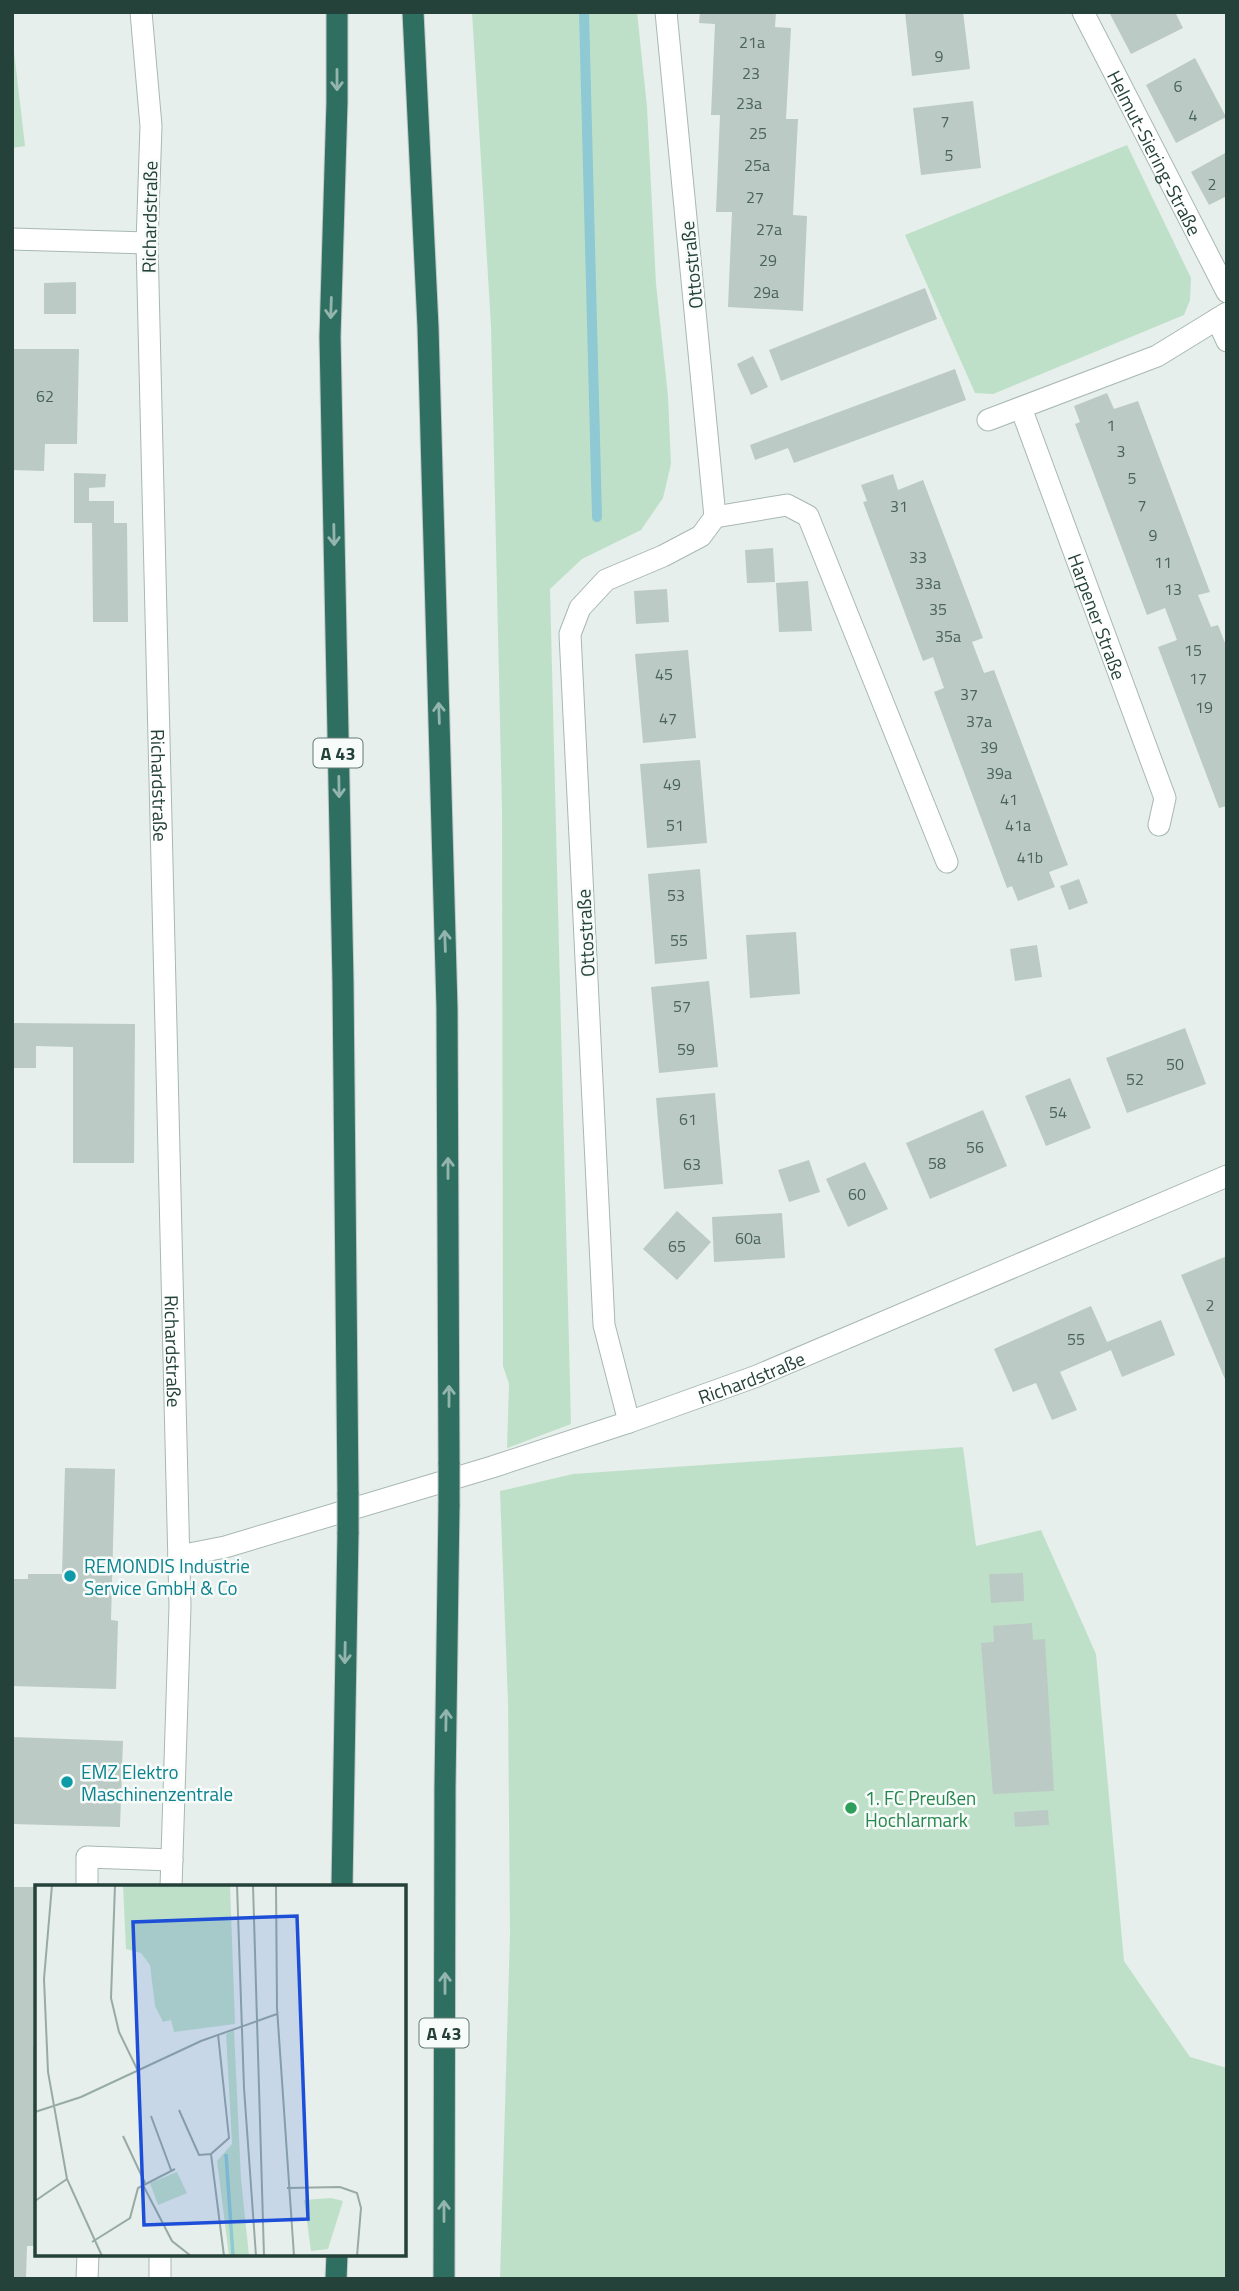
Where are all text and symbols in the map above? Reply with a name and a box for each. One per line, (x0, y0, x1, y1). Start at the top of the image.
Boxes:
house number: 21a (739, 30, 765, 54)
house number: 9 (935, 44, 944, 68)
house number: 23 (742, 61, 760, 85)
street label: Helmut-Siering-Straße (1101, 65, 1210, 240)
one-way arrow (330, 69, 344, 92)
house number: 6 (1174, 74, 1183, 98)
house number: 23a (736, 91, 762, 115)
house number: 4 (1189, 103, 1198, 127)
house number: 7 (941, 109, 949, 133)
house number: 25 (749, 121, 767, 145)
house number: 5 (945, 143, 954, 167)
house number: 25a (744, 153, 770, 177)
street label: Richardstraße (134, 161, 164, 273)
house number: 2 (1208, 172, 1216, 196)
house number: 27 (746, 185, 764, 209)
house number: 27a (756, 217, 782, 241)
street label: Ottostraße (672, 220, 710, 310)
house number: 29 (759, 248, 777, 272)
house number: 29a (753, 280, 779, 304)
one-way arrow (324, 296, 337, 319)
house number: 62 (36, 384, 54, 408)
house number: 1 (1107, 413, 1115, 437)
house number: 3 (1117, 439, 1125, 463)
house number: 5 (1128, 466, 1137, 490)
house number: 7 (1138, 493, 1146, 517)
house number: 31 (890, 494, 908, 518)
house number: 9 (1149, 523, 1158, 547)
one-way arrow (327, 524, 341, 547)
house number: 33 (909, 545, 927, 569)
street label: Harpener Straße (1061, 549, 1134, 683)
house number: 11 (1154, 550, 1172, 574)
house number: 33a (915, 571, 941, 595)
house number: 13 (1164, 577, 1182, 601)
house number: 35 (929, 597, 947, 621)
house number: 35a (935, 624, 961, 648)
house number: 15 (1184, 638, 1202, 662)
house number: 45 (655, 662, 673, 686)
house number: 17 (1189, 666, 1207, 690)
house number: 37 (960, 682, 978, 706)
house number: 19 (1195, 695, 1213, 719)
one-way arrow (432, 702, 446, 725)
house number: 47 (659, 706, 677, 730)
house number: 37a (966, 709, 992, 733)
street label: Richardstraße (144, 729, 176, 842)
house number: 39 (980, 735, 998, 759)
road number: A 43 (314, 738, 362, 768)
house number: 39a (986, 761, 1012, 785)
house number: 49 (663, 772, 681, 796)
one-way arrow (332, 776, 346, 799)
house number: 41 (1000, 787, 1018, 811)
house number: 51 (666, 813, 684, 837)
house number: 41a (1005, 813, 1031, 837)
house number: 41b (1017, 845, 1043, 869)
house number: 53 (667, 883, 685, 907)
street label: Ottostraße (568, 888, 602, 978)
house number: 55 (670, 928, 688, 952)
one-way arrow (439, 929, 452, 952)
house number: 57 (673, 994, 691, 1018)
house number: 59 (677, 1037, 695, 1061)
house number: 50 (1166, 1052, 1184, 1076)
house number: 52 (1126, 1067, 1144, 1091)
house number: 54 (1049, 1100, 1067, 1124)
house number: 61 (679, 1107, 697, 1131)
house number: 56 (966, 1135, 984, 1159)
house number: 58 (928, 1151, 946, 1175)
house number: 63 (683, 1152, 701, 1176)
one-way arrow (441, 1157, 455, 1180)
house number: 60 (848, 1182, 866, 1206)
house number: 60a (735, 1226, 761, 1250)
house number: 65 (668, 1234, 686, 1258)
house number: 2 (1206, 1293, 1214, 1317)
street label: Richardstraße (158, 1295, 190, 1408)
house number: 55 (1067, 1327, 1085, 1351)
street label: Richardstraße (694, 1343, 809, 1411)
one-way arrow (442, 1384, 456, 1407)
place label: REMONDIS Industrie Service GmbH & Co (84, 1551, 250, 1602)
marker: REMONDIS Industrie Service GmbH & Co (62, 1568, 78, 1584)
one-way arrow (338, 1641, 351, 1664)
one-way arrow (439, 1709, 453, 1732)
place label: EMZ Elektro Maschinenzentrale (81, 1757, 233, 1808)
marker: EMZ Elektro Maschinenzentrale (59, 1774, 75, 1790)
place label: 1. FC Preußen Hochlarmark (865, 1783, 976, 1834)
marker: 1. FC Preußen Hochlarmark (843, 1800, 859, 1816)
inset map (35, 1885, 406, 2256)
one-way arrow (438, 1972, 452, 1995)
road number: A 43 (420, 2019, 468, 2048)
one-way arrow (437, 2199, 451, 2222)

